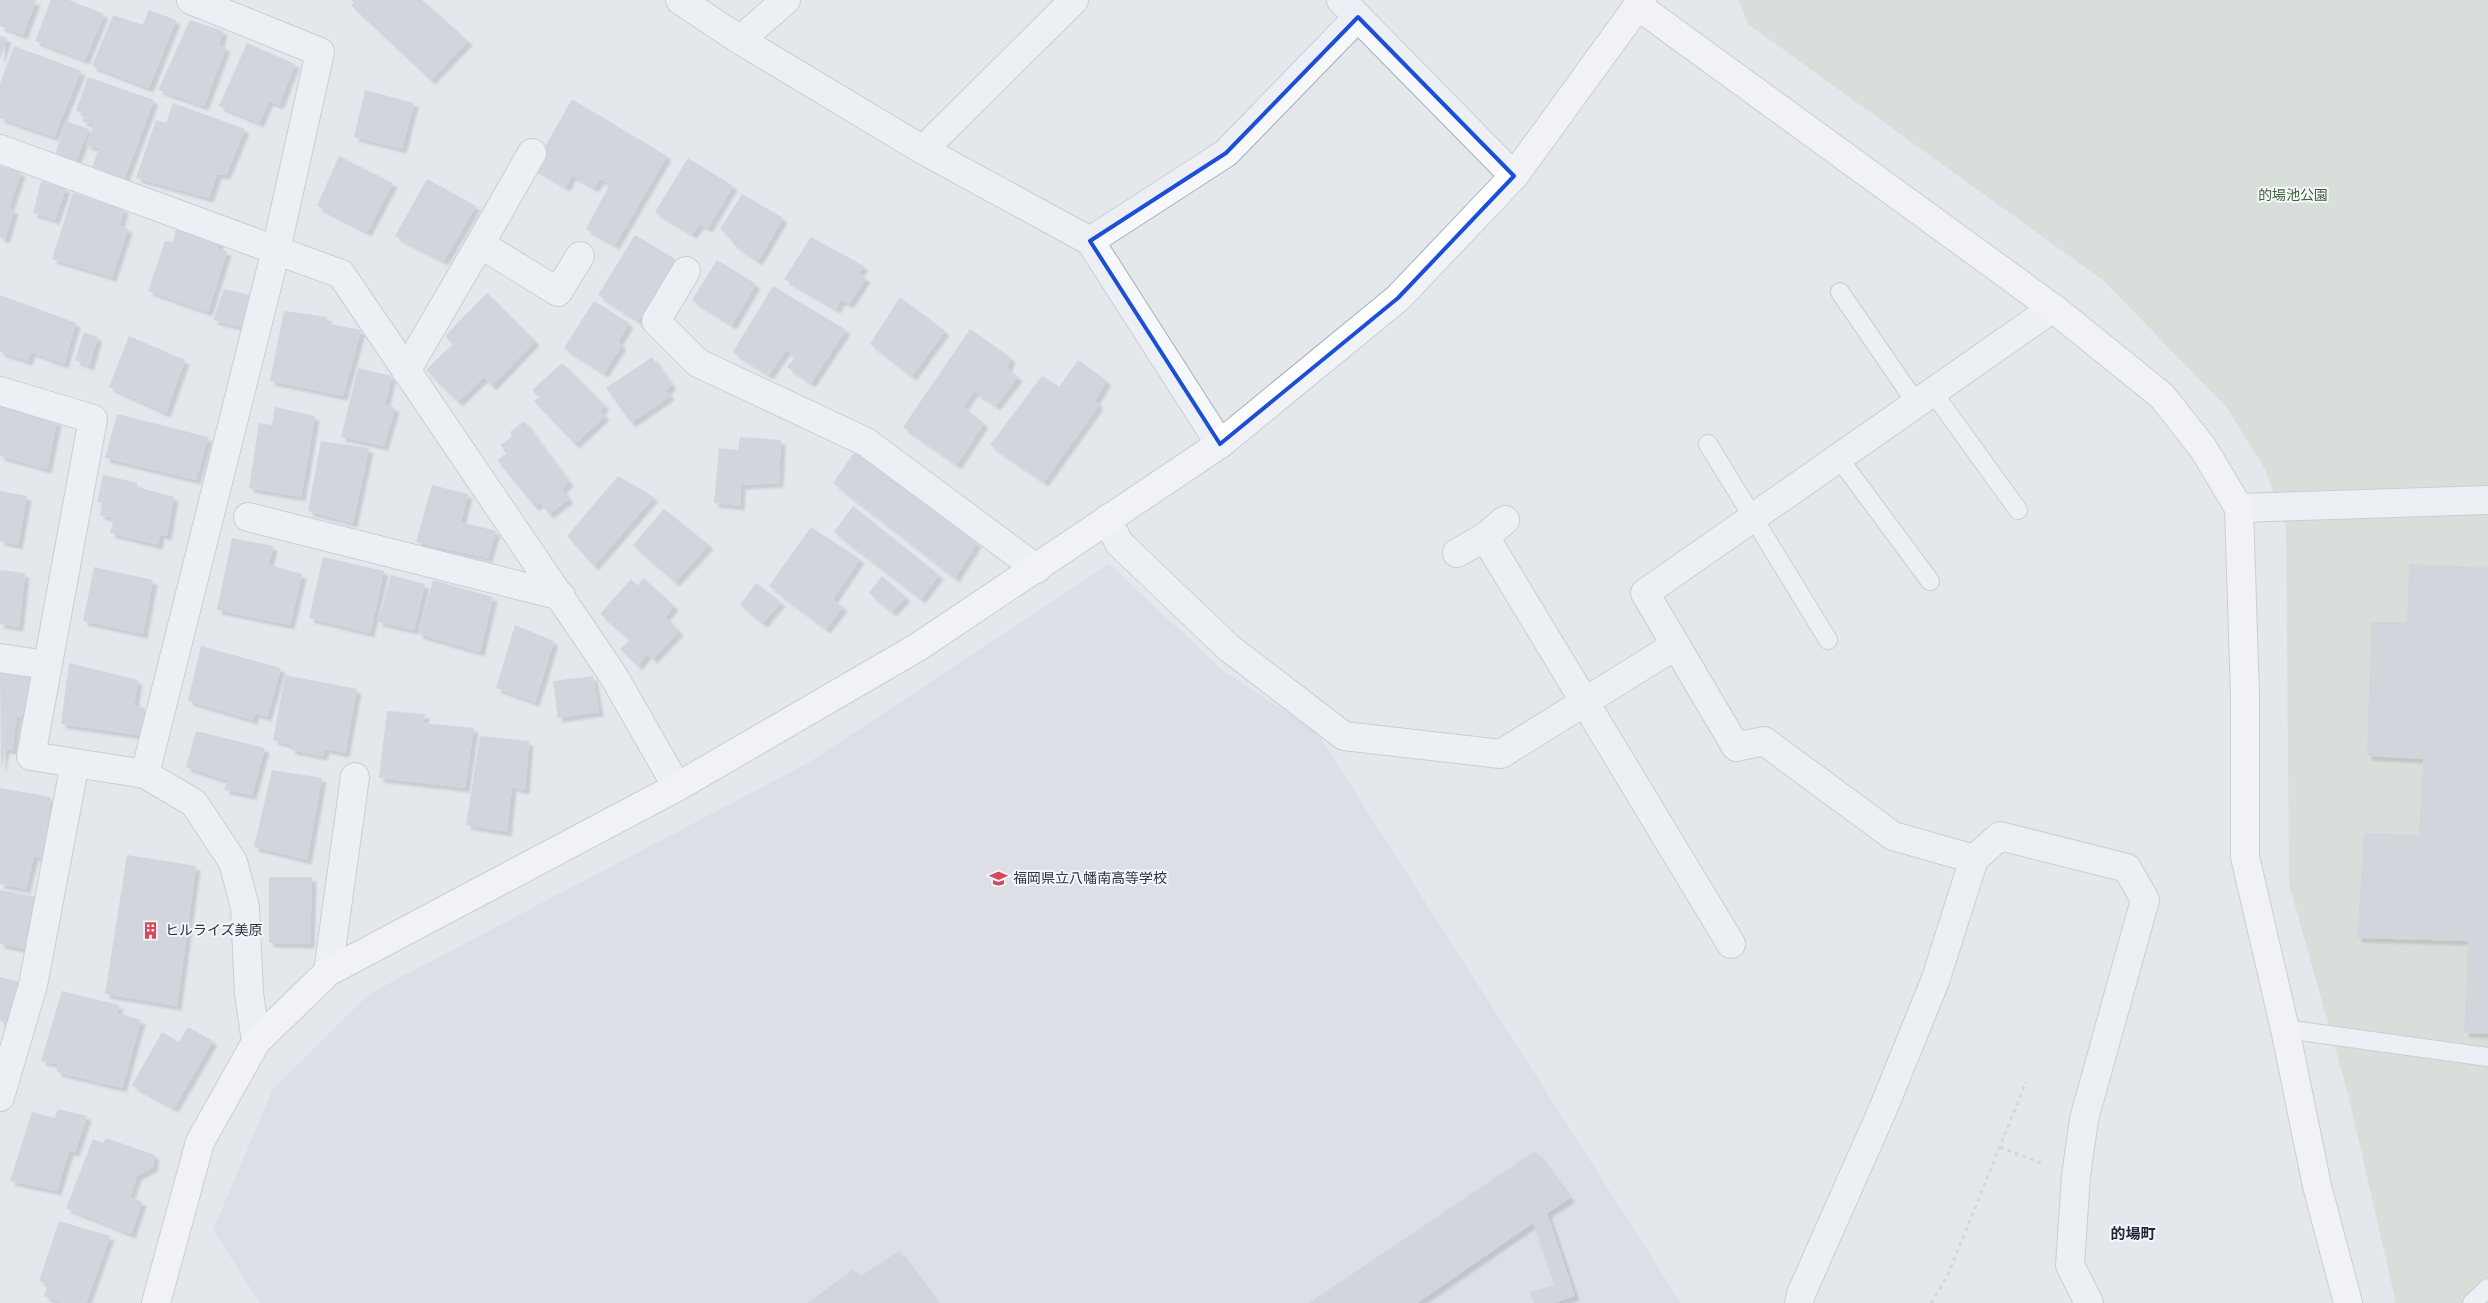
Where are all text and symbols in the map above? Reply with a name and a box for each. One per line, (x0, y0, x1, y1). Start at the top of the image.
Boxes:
park label: 的場池公園 (2258, 186, 2328, 204)
school or university icon: 福岡県立八幡南高等学校 (989, 868, 1009, 888)
place label: 福岡県立八幡南高等学校 (1013, 869, 1167, 887)
building icon: ヒルライズ美原 (141, 920, 161, 940)
place label: ヒルライズ美原 (165, 921, 263, 939)
district label: 的場町 (2110, 1224, 2156, 1243)

